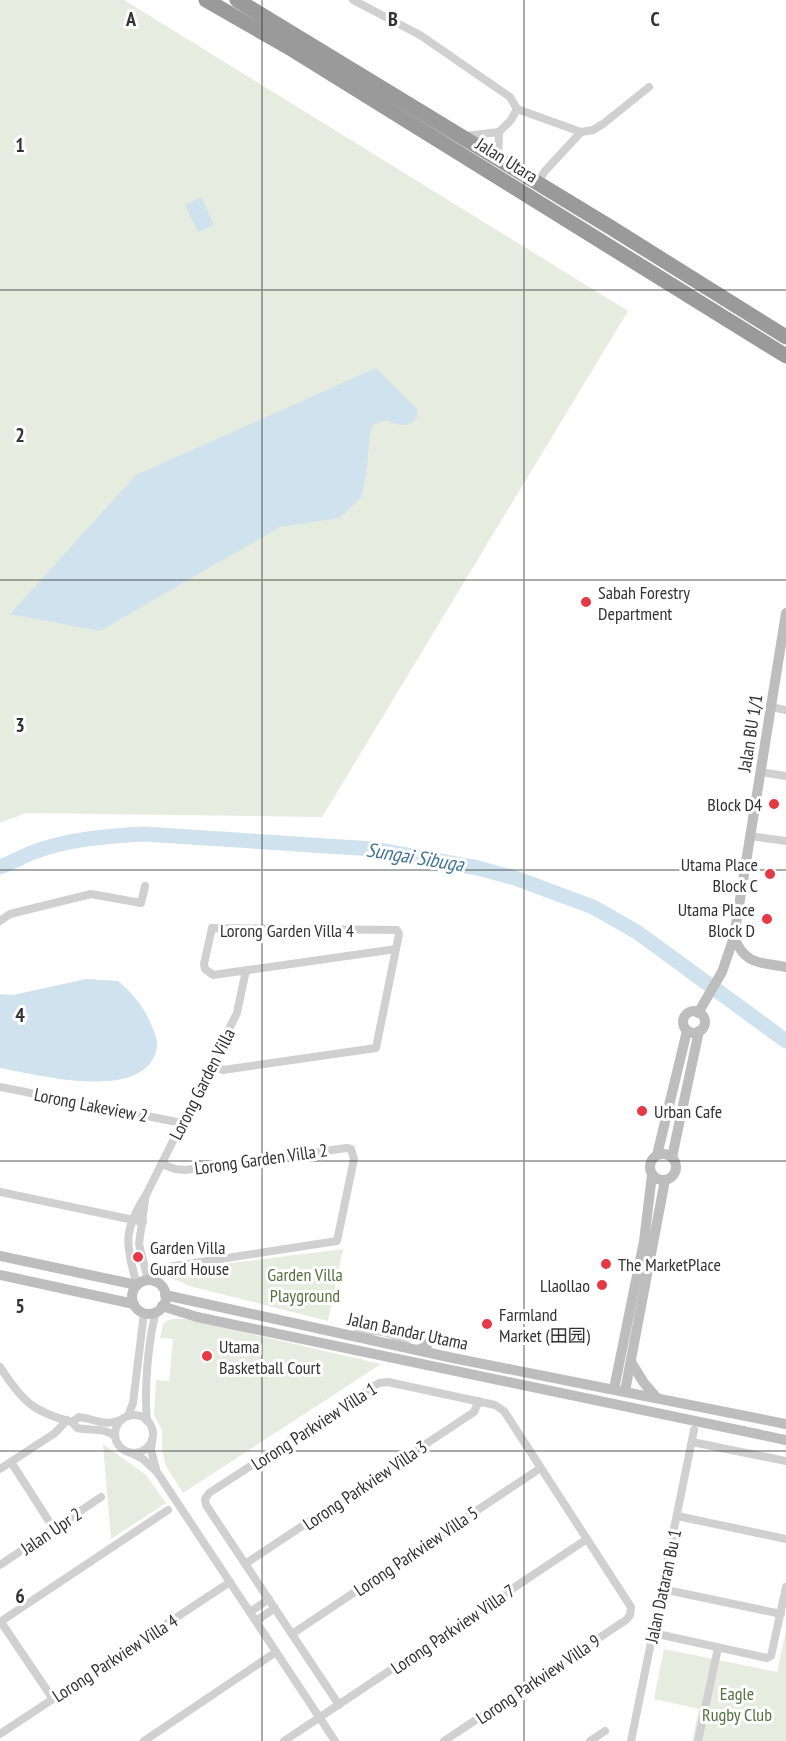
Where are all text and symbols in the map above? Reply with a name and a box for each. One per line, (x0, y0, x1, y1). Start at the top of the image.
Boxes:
text: A (125, 6, 137, 32)
text: B (388, 6, 398, 32)
text: C (650, 6, 660, 32)
text: 1 (15, 132, 25, 158)
street label: Jalan Utara (471, 132, 542, 188)
text: 2 (15, 422, 25, 448)
place label: Sabah Forestry Department (598, 581, 690, 625)
marker: Sabah Forestry Department (579, 595, 593, 609)
street label: Jalan BU 1/1 (732, 693, 767, 774)
text: 3 (15, 712, 25, 738)
place label: Block D4 (707, 793, 762, 816)
marker: Block D4 (767, 797, 781, 811)
water label: Sungai Sibuga (365, 836, 466, 878)
place label: Utama Place Block C (681, 853, 758, 897)
marker: Utama Place Block C (763, 867, 777, 881)
place label: Utama Place Block D (678, 898, 755, 942)
marker: Utama Place Block D (760, 912, 774, 926)
street label: Lorong Garden Villa 4 (220, 919, 354, 942)
text: 4 (15, 1002, 25, 1028)
street label: Lorong Garden Villa (164, 1024, 240, 1144)
street label: Lorong Lakeview 2 (32, 1083, 150, 1127)
place label: Urban Cafe (654, 1100, 722, 1123)
marker: Urban Cafe (635, 1104, 649, 1118)
street label: Lorong Garden Villa 2 (193, 1138, 329, 1180)
place label: Garden Villa Guard House (150, 1236, 229, 1280)
marker: Garden Villa Guard House (131, 1250, 145, 1264)
place label: The MarketPlace (618, 1253, 721, 1276)
marker: The MarketPlace (599, 1257, 613, 1271)
park label: Garden Villa Playground (267, 1263, 343, 1307)
place label: Llaollao (540, 1274, 590, 1297)
marker: Llaollao (595, 1278, 609, 1292)
text: 5 (15, 1293, 25, 1319)
place label: Farmland Market (田园) (499, 1303, 591, 1347)
street label: Jalan Bandar Utama (345, 1307, 470, 1355)
marker: Farmland Market (田园) (480, 1317, 494, 1331)
place label: Utama Basketball Court (219, 1335, 321, 1379)
marker: Utama Basketball Court (200, 1349, 214, 1363)
street label: Lorong Parkview Villa 1 (247, 1377, 381, 1475)
street label: Lorong Parkview Villa 3 (298, 1435, 432, 1535)
street label: Lorong Parkview Villa 5 (349, 1501, 483, 1601)
street label: Jalan Upr 2 (15, 1502, 86, 1560)
street label: Jalan Dataran Bu 1 (640, 1527, 686, 1646)
street label: Lorong Parkview Villa 7 (386, 1579, 520, 1679)
text: 6 (15, 1583, 25, 1609)
street label: Lorong Parkview Villa 4 (48, 1609, 182, 1707)
street label: Lorong Parkview Villa 9 (471, 1629, 605, 1729)
park label: Eagle Rugby Club (702, 1682, 772, 1726)

